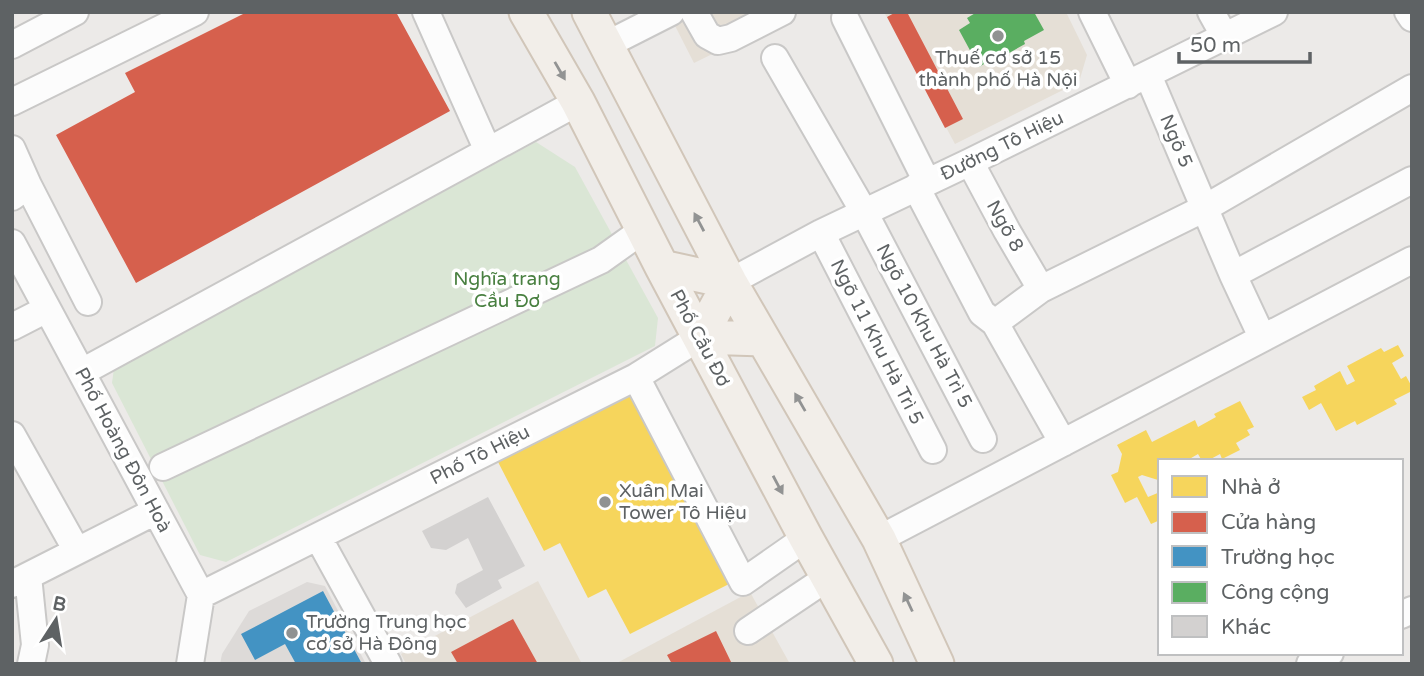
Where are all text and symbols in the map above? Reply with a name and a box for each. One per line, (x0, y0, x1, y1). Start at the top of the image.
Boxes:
scale bar (1179, 21, 1310, 65)
marker: Thuế cơ sở 15 thành phố Hà Nội (990, 28, 1006, 44)
text: 50 m (1190, 33, 1241, 58)
place label: Thuế cơ sở 15 thành phố Hà Nội (919, 47, 1077, 91)
one-way arrow (554, 62, 566, 81)
street label: Đường Tô Hiệu (937, 107, 1067, 185)
street label: Ngõ 5 (1155, 111, 1197, 171)
street label: Ngõ 8 (982, 196, 1028, 256)
one-way arrow (693, 212, 704, 232)
street label: Ngõ 10 Khu Hà Trì 5 (871, 240, 977, 412)
street label: Ngõ 11 Khu Hà Trì 5 (826, 256, 928, 428)
park label: Nghĩa trang Cầu Đơ (453, 268, 561, 312)
street label: Phố Cầu Đơ (665, 286, 735, 390)
street label: Phố Hoàng Đôn Hoà (70, 364, 176, 536)
one-way arrow (793, 393, 806, 412)
street label: Phố Tô Hiệu (427, 421, 533, 489)
legend (1158, 459, 1403, 655)
one-way arrow (771, 475, 783, 495)
text: Nhà ở (1221, 475, 1280, 500)
place label: Xuân Mai Tower Tô Hiệu (619, 480, 747, 524)
marker: Xuân Mai Tower Tô Hiệu (597, 494, 613, 510)
text: Cửa hàng (1221, 510, 1316, 535)
text: Trường học (1221, 545, 1335, 570)
text: Công cộng (1221, 580, 1329, 605)
north arrow (21, 585, 91, 655)
text: B (51, 592, 68, 616)
one-way arrow (902, 592, 914, 612)
place label: Trường Trung học cơ sở Hà Đông (306, 611, 467, 655)
text: Khác (1221, 615, 1271, 640)
marker: Trường Trung học cơ sở Hà Đông (284, 625, 300, 641)

